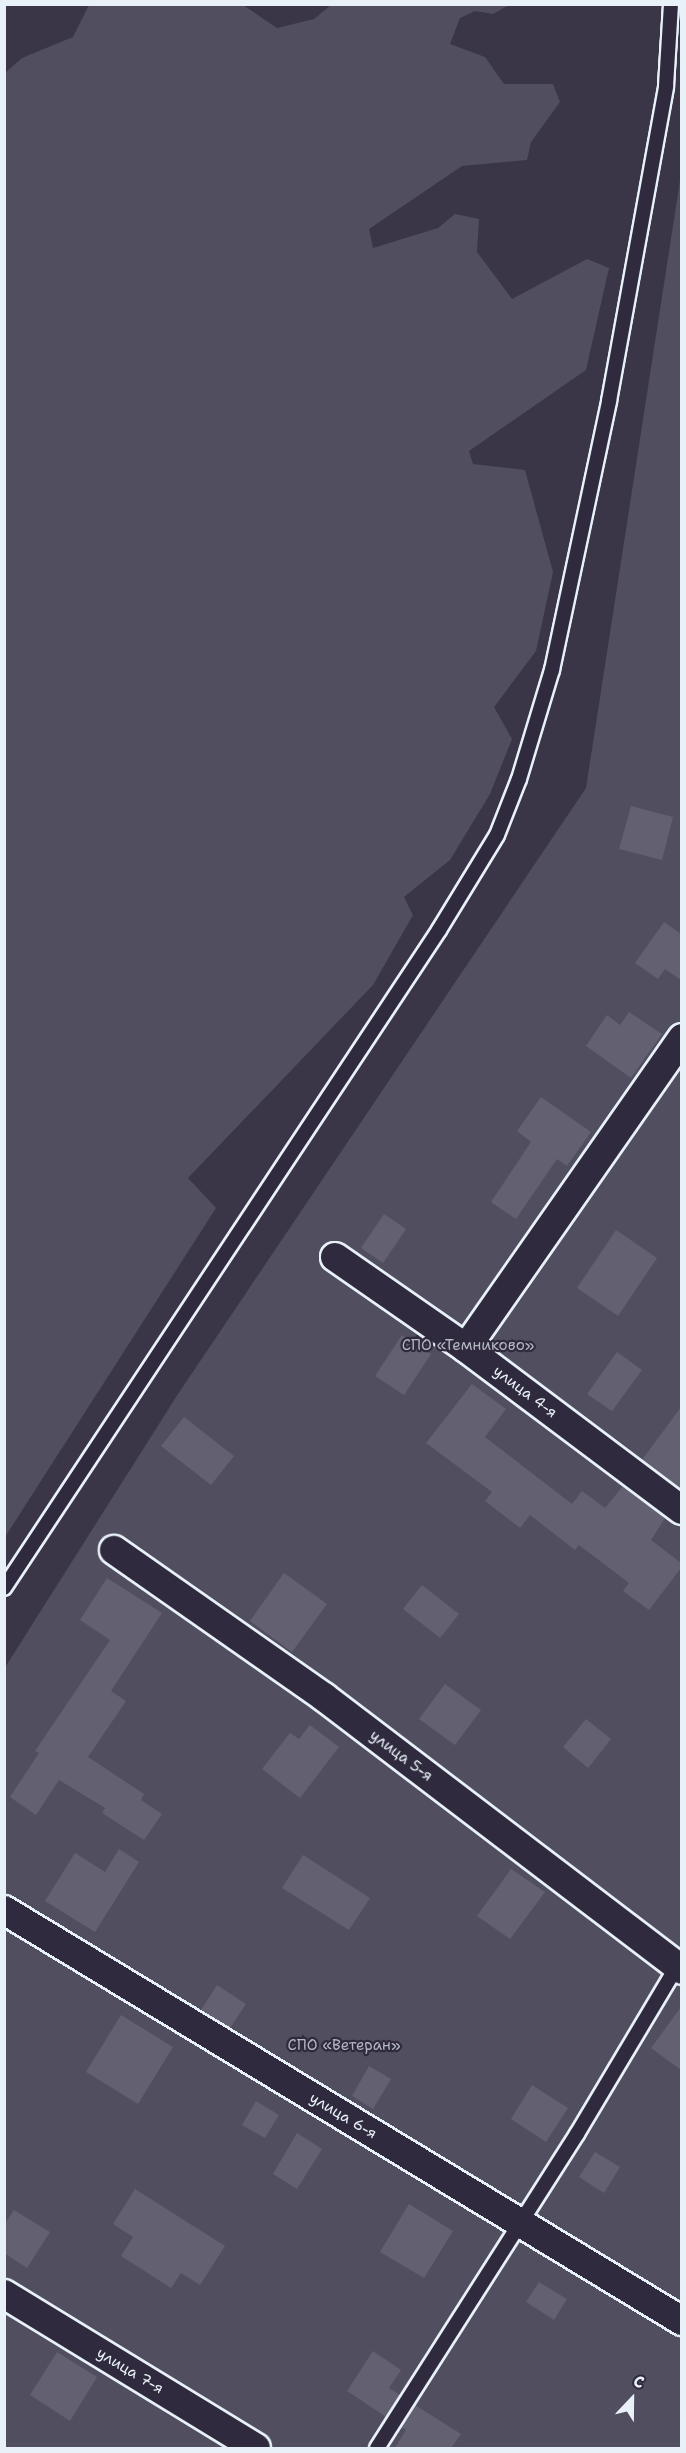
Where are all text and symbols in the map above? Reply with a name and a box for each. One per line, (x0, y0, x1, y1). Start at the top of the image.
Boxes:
park label: СПО «Темниково» (402, 1337, 534, 1355)
street label: улица 4-я (490, 1362, 560, 1422)
street label: улица 5-я (366, 1727, 436, 1785)
park label: СПО «Ветеран» (288, 2037, 400, 2055)
street label: улица 6-я (306, 2089, 380, 2143)
street label: улица 7-я (93, 2344, 167, 2398)
north arrow (602, 2369, 662, 2429)
text: С (630, 2370, 647, 2393)

